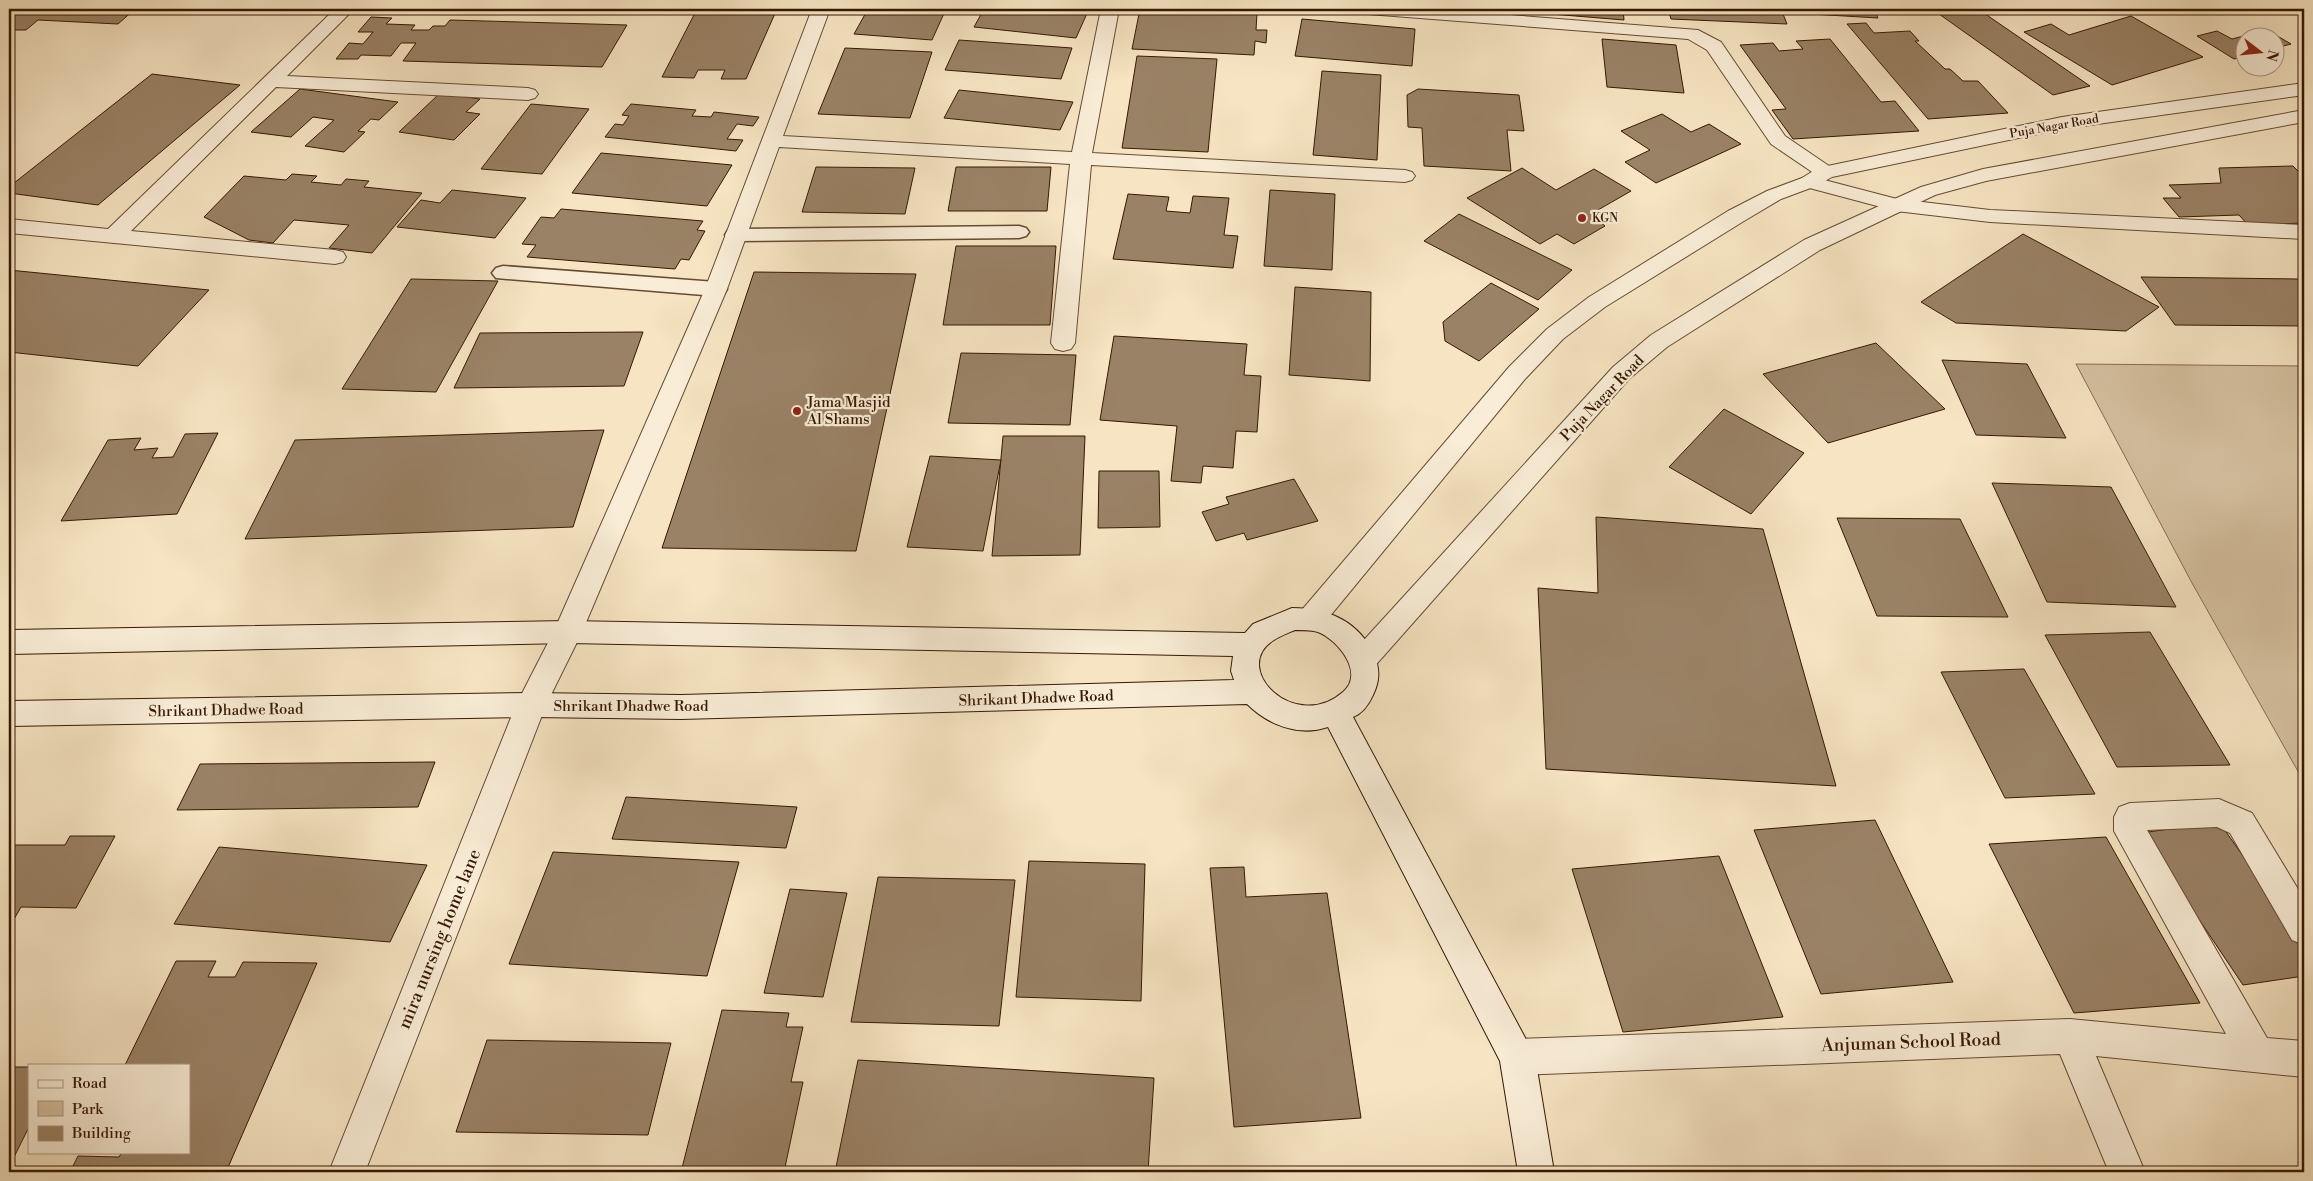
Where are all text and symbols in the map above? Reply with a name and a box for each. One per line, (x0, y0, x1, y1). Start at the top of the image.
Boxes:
north arrow (2236, 28, 2286, 78)
text: N (2261, 48, 2282, 63)
street label: Puja Nagar Road (2008, 111, 2100, 142)
place label: KGN (1592, 211, 1618, 226)
marker: KGN (1576, 212, 1588, 224)
street label: Puja Nagar Road (1556, 351, 1649, 446)
place label: Jama Masjid Al Shams (806, 393, 891, 429)
marker: Jama Masjid Al Shams (791, 405, 803, 417)
street label: Shrikant Dhadwe Road (958, 686, 1114, 711)
street label: Shrikant Dhadwe Road (553, 697, 709, 716)
street label: Shrikant Dhadwe Road (148, 700, 304, 721)
street label: mira nursing home lane (393, 846, 486, 1033)
street label: Anjuman School Road (1820, 1028, 2002, 1057)
legend (28, 1064, 190, 1154)
text: Road (72, 1074, 107, 1093)
text: Park (72, 1100, 104, 1119)
text: Building (71, 1124, 131, 1143)

